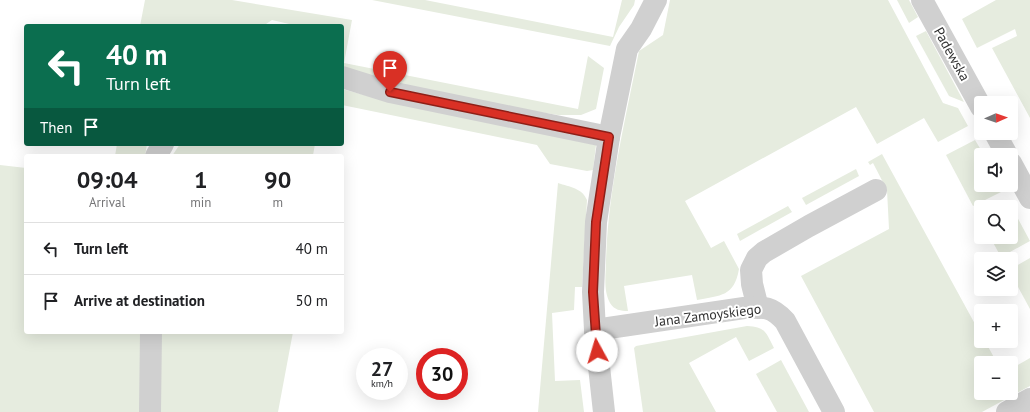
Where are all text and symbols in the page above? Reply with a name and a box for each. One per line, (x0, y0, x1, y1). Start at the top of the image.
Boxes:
street label: Padewska (930, 24, 974, 84)
text: 40 m (106, 36, 167, 73)
icon: left (40, 40, 92, 92)
pin (373, 51, 407, 92)
icon: arrive (379, 57, 401, 79)
text: Turn left (106, 72, 171, 95)
north arrow (974, 96, 1018, 140)
map controls (974, 96, 1018, 400)
icon: arrive (80, 116, 102, 138)
text: Then (40, 118, 72, 137)
button: sound (974, 148, 1018, 192)
text: 09:04 (77, 164, 138, 195)
text: 1 (194, 164, 208, 195)
text: 90 (264, 164, 291, 195)
text: Arrival (89, 194, 125, 211)
text: min (190, 194, 211, 211)
text: m (272, 194, 283, 211)
button: search (974, 200, 1018, 244)
icon: left (40, 238, 62, 260)
text: Turn left (74, 239, 128, 258)
text: 40 m (295, 239, 328, 258)
button: layers (974, 252, 1018, 296)
icon: arrive (40, 290, 62, 312)
text: Arrive at destination (74, 291, 205, 310)
text: 50 m (295, 291, 328, 310)
street label: Jana Zamoyskiego (653, 300, 762, 331)
button: + (974, 304, 1018, 348)
position arrow (576, 330, 618, 372)
speed limit sign: 30 (416, 348, 468, 400)
text: 27 (371, 356, 393, 382)
button: − (974, 356, 1018, 400)
text: km/h (371, 377, 393, 390)

